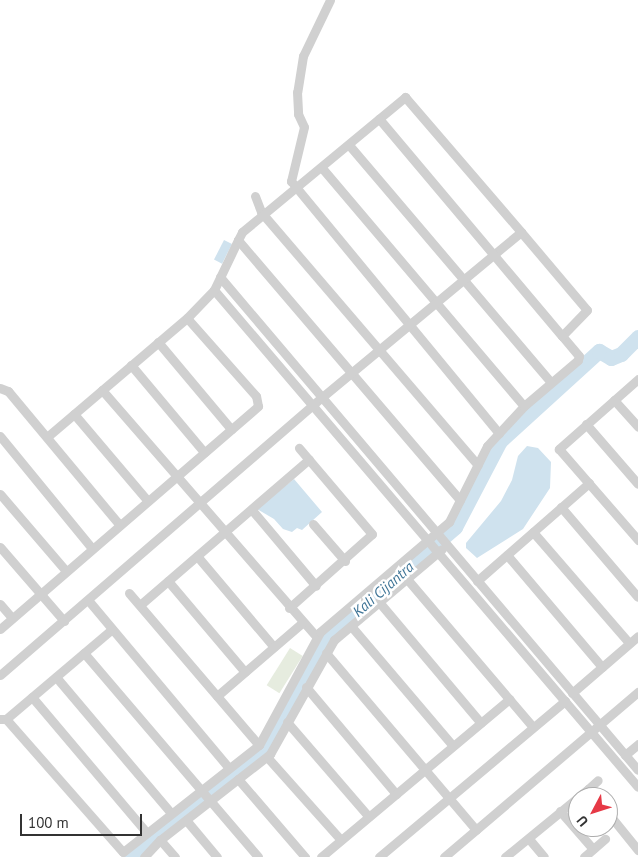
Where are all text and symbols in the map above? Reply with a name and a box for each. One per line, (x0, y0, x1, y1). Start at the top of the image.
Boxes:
water label: Kali Cijantra (349, 558, 417, 620)
north arrow (568, 787, 618, 837)
scale bar (22, 804, 145, 836)
text: U (573, 812, 592, 830)
text: 100 m (28, 813, 69, 832)

